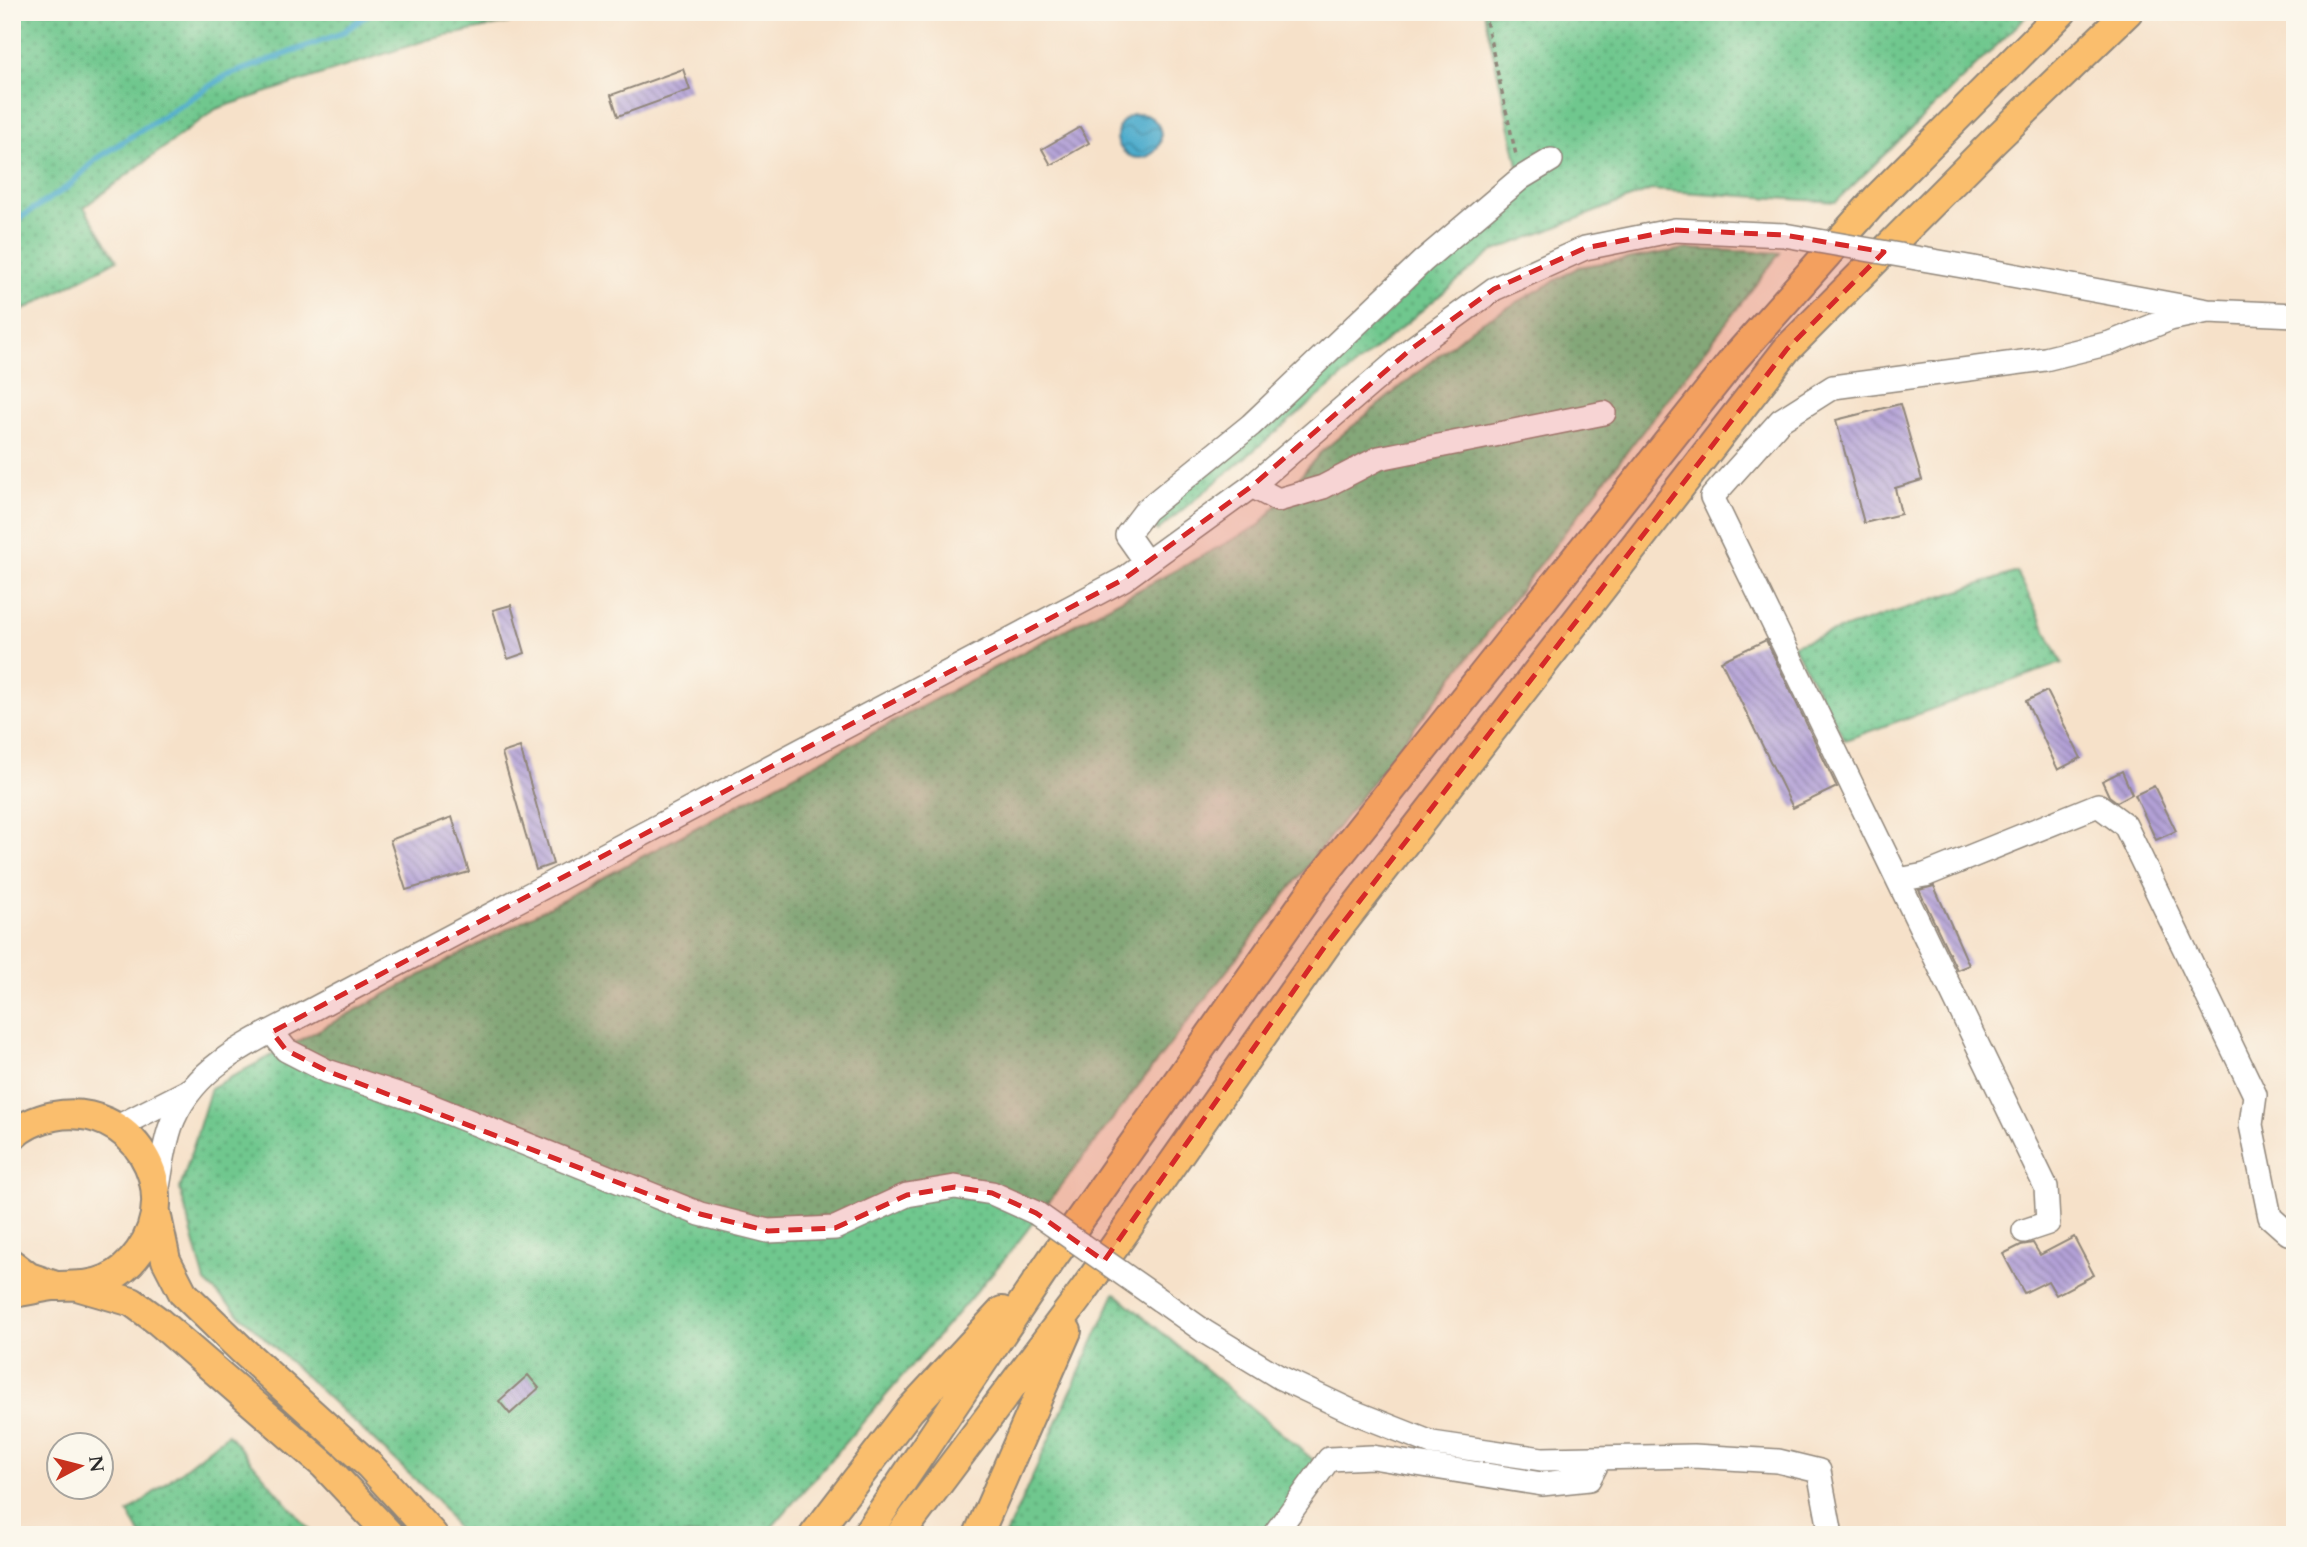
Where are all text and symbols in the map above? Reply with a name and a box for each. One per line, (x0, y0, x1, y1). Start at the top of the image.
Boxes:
north arrow (46, 1432, 116, 1502)
text: N (82, 1454, 110, 1474)

